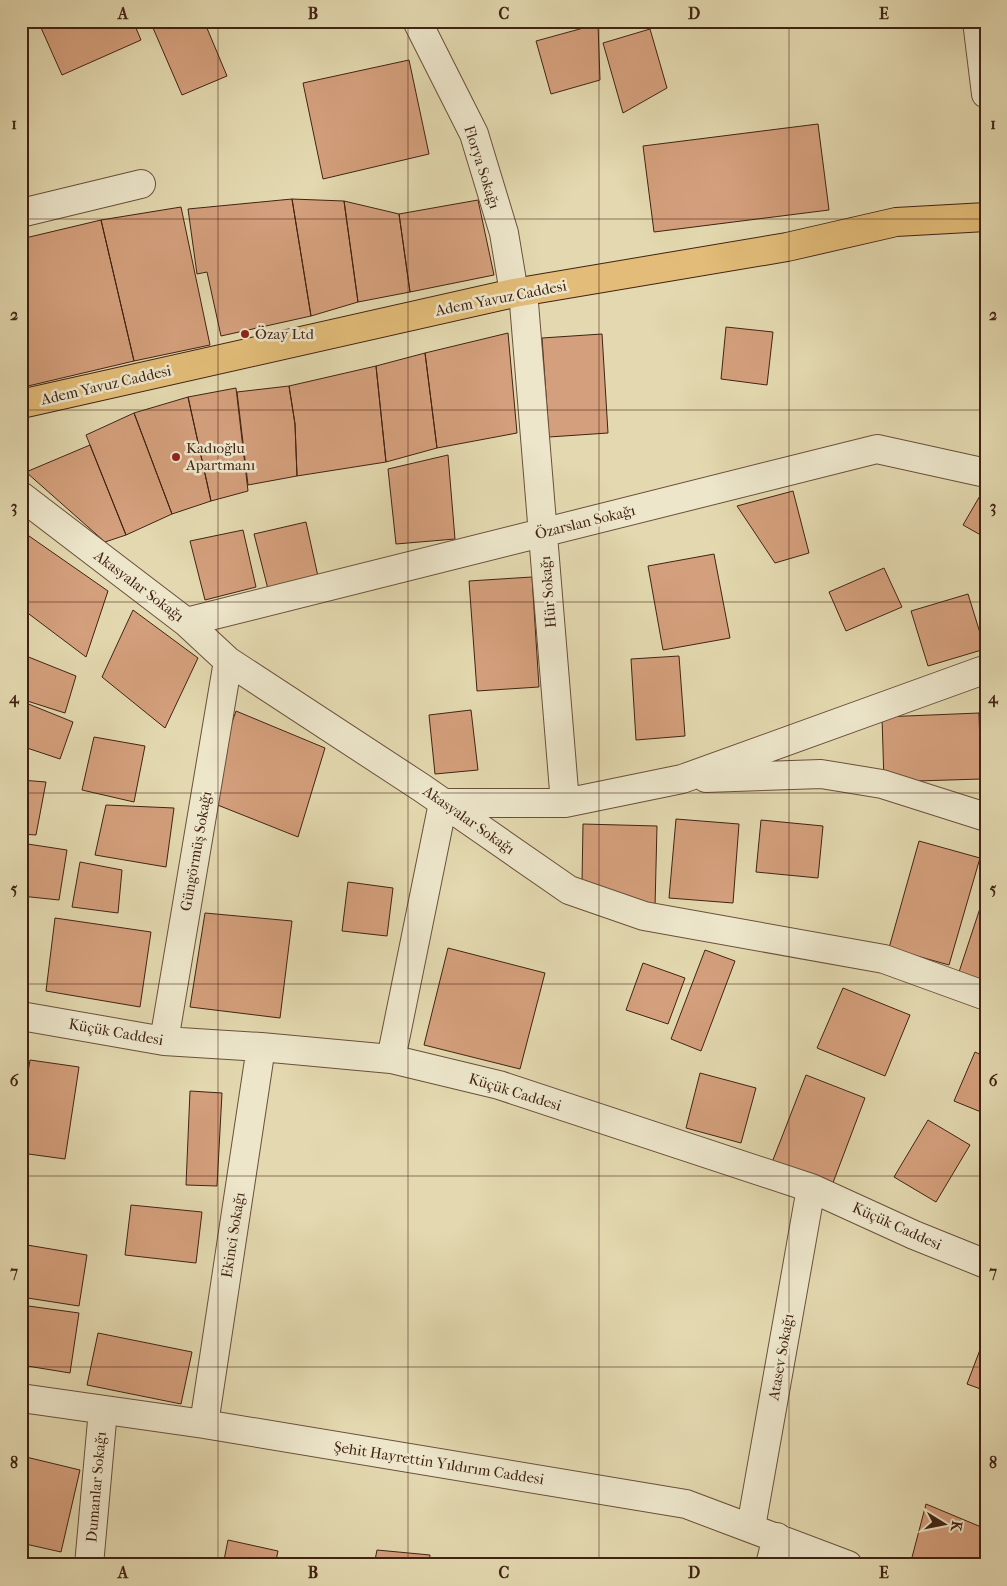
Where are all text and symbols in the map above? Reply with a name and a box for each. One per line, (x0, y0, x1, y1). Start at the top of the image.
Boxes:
text: A (117, 4, 129, 23)
text: B (308, 4, 318, 23)
text: C (499, 4, 510, 23)
text: D (688, 4, 700, 23)
text: E (879, 4, 889, 23)
text: 1 (11, 114, 17, 133)
text: 1 (990, 114, 996, 133)
street label: Florya Sokağı (460, 123, 504, 211)
street label: Adem Yavuz Caddesi (433, 276, 569, 320)
text: 2 (10, 305, 18, 324)
text: 2 (989, 305, 997, 324)
place label: Özay Ltd (255, 325, 315, 343)
marker: Özay Ltd (239, 328, 251, 340)
street label: Adem Yavuz Caddesi (38, 361, 174, 409)
place label: Kadıoğlu Apartmanı (185, 439, 256, 474)
marker: Kadıoğlu Apartmanı (170, 451, 182, 463)
text: 3 (11, 497, 17, 517)
text: 3 (990, 497, 996, 517)
street label: Özarslan Sokağı (533, 501, 638, 543)
street label: Akasyalar Sokağı (90, 546, 188, 626)
street label: Hür Sokağı (536, 555, 560, 629)
text: 4 (8, 688, 20, 708)
text: 4 (987, 688, 999, 708)
street label: Akasyalar Sokağı (419, 781, 519, 859)
street label: Güngörmüş Sokağı (177, 789, 216, 912)
text: 5 (11, 879, 18, 898)
text: 5 (990, 879, 997, 898)
street label: Küçük Caddesi (67, 1015, 165, 1049)
street label: Küçük Caddesi (467, 1069, 564, 1115)
text: 6 (10, 1071, 19, 1090)
text: 6 (989, 1071, 998, 1090)
street label: Ekinci Sokağı (217, 1190, 249, 1279)
street label: Küçük Caddesi (850, 1198, 945, 1254)
text: 7 (9, 1262, 18, 1281)
text: 7 (988, 1262, 997, 1281)
street label: Atasev Sokağı (764, 1312, 798, 1403)
street label: Dumanlar Sokağı (82, 1430, 110, 1543)
street label: Şehit Hayrettin Yıldırım Caddesi (333, 1438, 546, 1489)
text: 8 (10, 1453, 18, 1472)
text: 8 (989, 1453, 997, 1472)
north arrow (920, 1498, 970, 1548)
text: K (947, 1520, 966, 1533)
text: A (117, 1563, 129, 1582)
text: B (308, 1563, 318, 1582)
text: C (499, 1563, 510, 1582)
text: D (688, 1563, 700, 1582)
text: E (879, 1563, 889, 1582)

